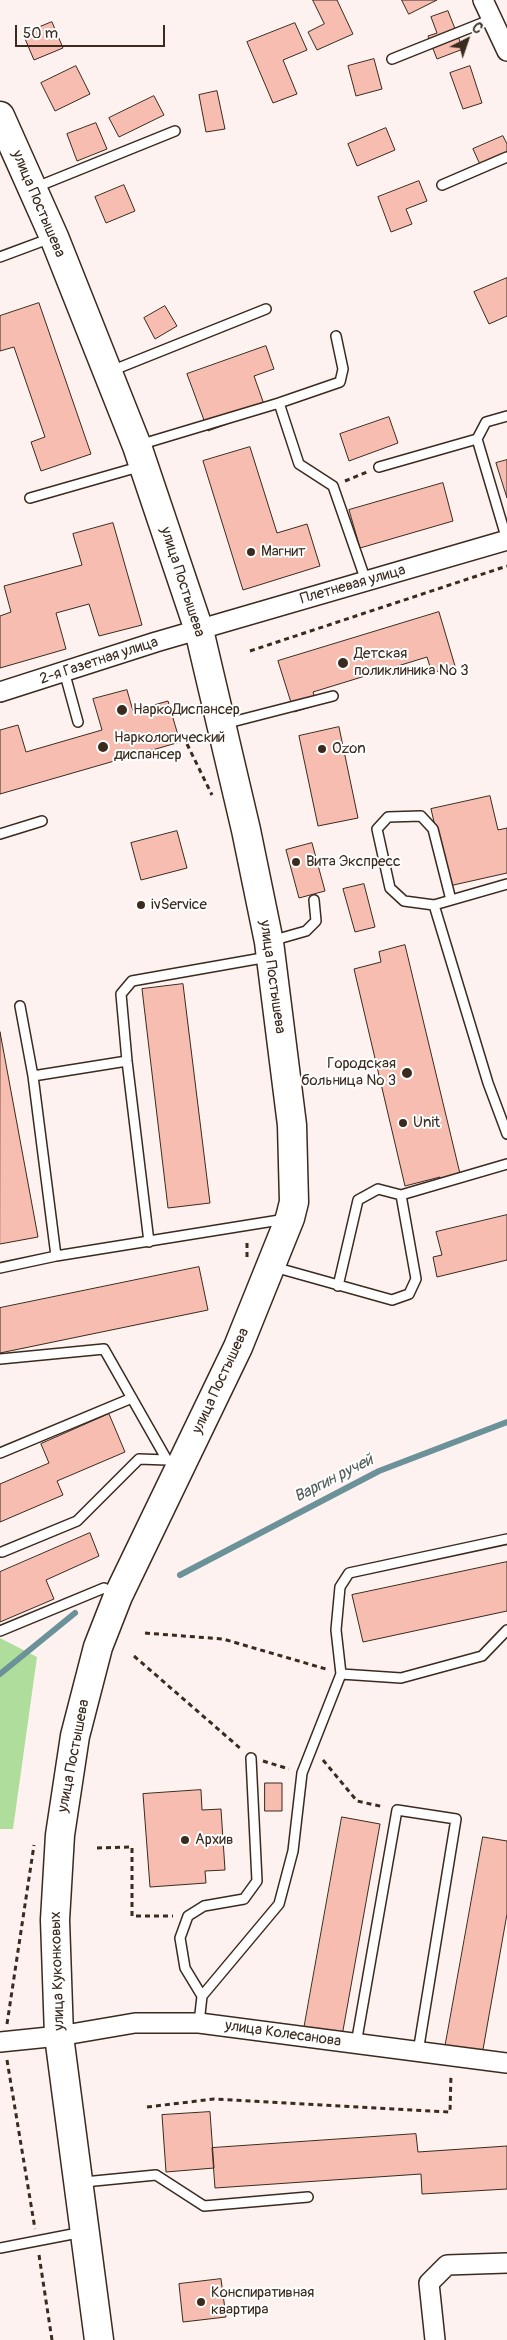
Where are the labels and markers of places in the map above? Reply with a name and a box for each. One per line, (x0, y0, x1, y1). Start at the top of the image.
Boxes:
place label: Магнит (261, 543, 306, 561)
marker: Магнит (245, 546, 257, 558)
place label: Детская поликлиника № 3 (354, 645, 469, 680)
marker: Детская поликлиника № 3 (336, 656, 350, 670)
place label: НаркоДиспансер (133, 701, 240, 719)
marker: НаркоДиспансер (115, 703, 129, 717)
place label: Наркологический диспансер (114, 729, 225, 764)
marker: Наркологический диспансер (96, 740, 110, 754)
place label: Ozon (332, 740, 366, 758)
marker: Ozon (316, 743, 328, 755)
place label: Вита Экспресс (306, 853, 401, 871)
marker: Вита Экспресс (290, 856, 302, 868)
place label: ivService (151, 896, 207, 914)
marker: ivService (135, 899, 147, 911)
place label: Городская больница № 3 (301, 1055, 396, 1090)
marker: Городская больница № 3 (400, 1066, 414, 1080)
place label: Unit (413, 1114, 440, 1132)
marker: Unit (397, 1117, 409, 1129)
place label: Архив (195, 1831, 233, 1849)
marker: Архив (179, 1834, 191, 1846)
place label: Конспиративная квартира (211, 2284, 314, 2319)
marker: Конспиративная квартира (195, 2296, 207, 2308)

